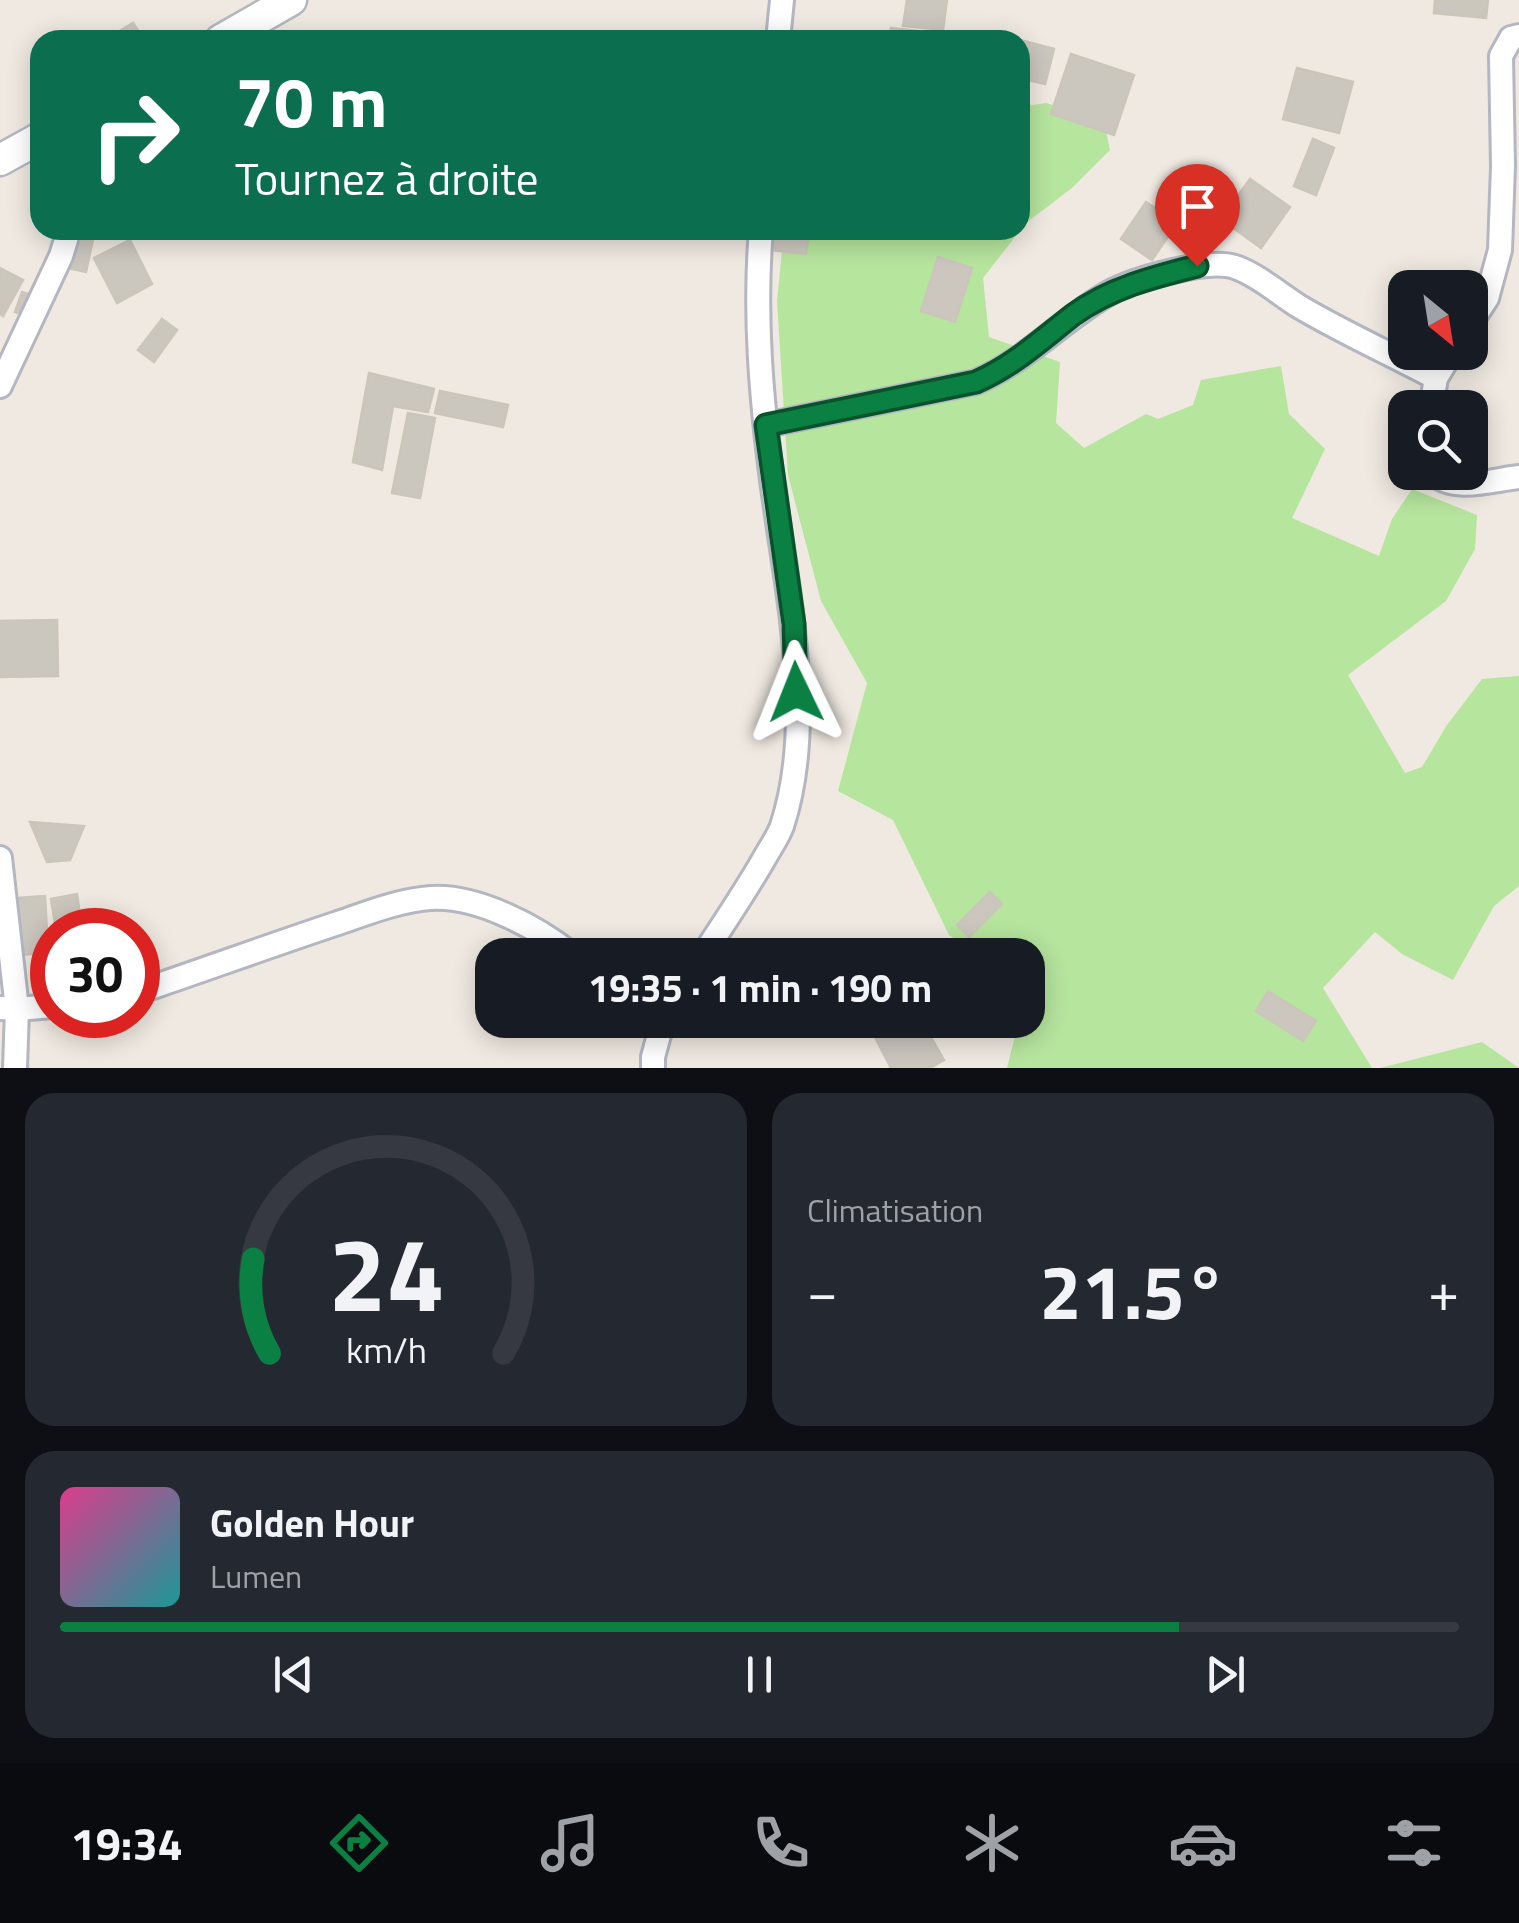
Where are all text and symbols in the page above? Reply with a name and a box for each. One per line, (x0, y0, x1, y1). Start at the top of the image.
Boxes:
text: 70 m (235, 48, 388, 154)
icon: right (70, 70, 200, 200)
text: Tournez à droite (235, 144, 539, 212)
pin (1155, 164, 1240, 267)
icon: arrive (1170, 179, 1225, 234)
north arrow (1388, 270, 1488, 370)
map controls (1388, 270, 1488, 490)
button: search (1388, 390, 1488, 490)
position arrow (744, 640, 848, 744)
speed limit sign: 30 (30, 908, 160, 1038)
text: 19:35 · 1 min · 190 m (588, 959, 932, 1017)
text: Climatisation (807, 1186, 983, 1234)
text: 24 (328, 1193, 444, 1351)
text: 21.5° (1039, 1234, 1227, 1348)
text: − (807, 1249, 838, 1332)
text: + (1428, 1249, 1459, 1332)
text: km/h (346, 1322, 426, 1377)
text: Golden Hour (210, 1494, 414, 1552)
text: Lumen (210, 1552, 302, 1600)
icon: previous (266, 1647, 321, 1702)
icon: pause (732, 1647, 787, 1702)
icon: next (1198, 1647, 1253, 1702)
icon: directions (324, 1808, 394, 1878)
icon: music (535, 1808, 605, 1878)
icon: phone (746, 1808, 816, 1878)
icon: climate (957, 1808, 1027, 1878)
icon: car (1168, 1808, 1238, 1878)
icon: filters (1379, 1808, 1449, 1878)
text: 19:34 (70, 1809, 183, 1877)

